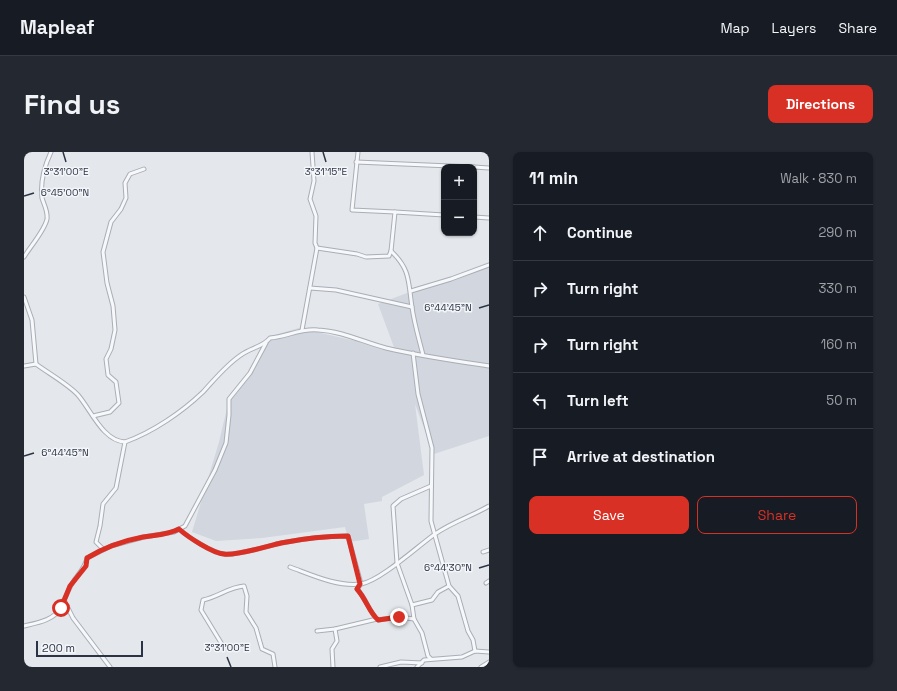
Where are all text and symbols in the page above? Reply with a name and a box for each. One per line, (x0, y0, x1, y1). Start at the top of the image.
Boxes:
text: Mapleaf (20, 15, 94, 40)
text: Map (720, 19, 750, 37)
text: Layers (772, 19, 816, 37)
text: Share (838, 19, 877, 37)
button: Directions (768, 85, 873, 123)
text: Find us (24, 86, 121, 122)
map controls (441, 164, 477, 236)
button: + (441, 164, 477, 200)
text: 3°31'00"E (43, 165, 89, 178)
text: 3°31'15"E (305, 165, 348, 178)
text: 11 min (529, 167, 578, 189)
text: Walk · 830 m (780, 170, 857, 187)
text: 6°45'00"N (41, 186, 89, 199)
button: − (441, 200, 477, 236)
icon: ahead (529, 222, 551, 244)
text: Continue (567, 223, 633, 242)
text: 290 m (818, 224, 857, 241)
icon: right (529, 278, 551, 300)
text: Turn right (567, 279, 638, 298)
text: 330 m (818, 280, 857, 297)
text: 6°44'45"N (424, 301, 472, 314)
icon: right (529, 334, 551, 356)
text: Turn right (567, 335, 638, 354)
text: 160 m (821, 336, 857, 353)
icon: left (529, 390, 551, 412)
text: Turn left (567, 391, 629, 410)
text: 50 m (826, 392, 857, 409)
text: 6°44'45"N (41, 446, 89, 459)
icon: arrive (529, 446, 551, 468)
text: Arrive at destination (567, 447, 715, 466)
button: Save (529, 496, 689, 534)
button: Share (697, 496, 857, 534)
text: 6°44'30"N (424, 561, 472, 574)
route start (52, 599, 70, 617)
route end (390, 608, 408, 626)
scale bar (36, 639, 143, 658)
text: 200 m (42, 641, 75, 655)
text: 3°31'00"E (204, 641, 250, 654)

